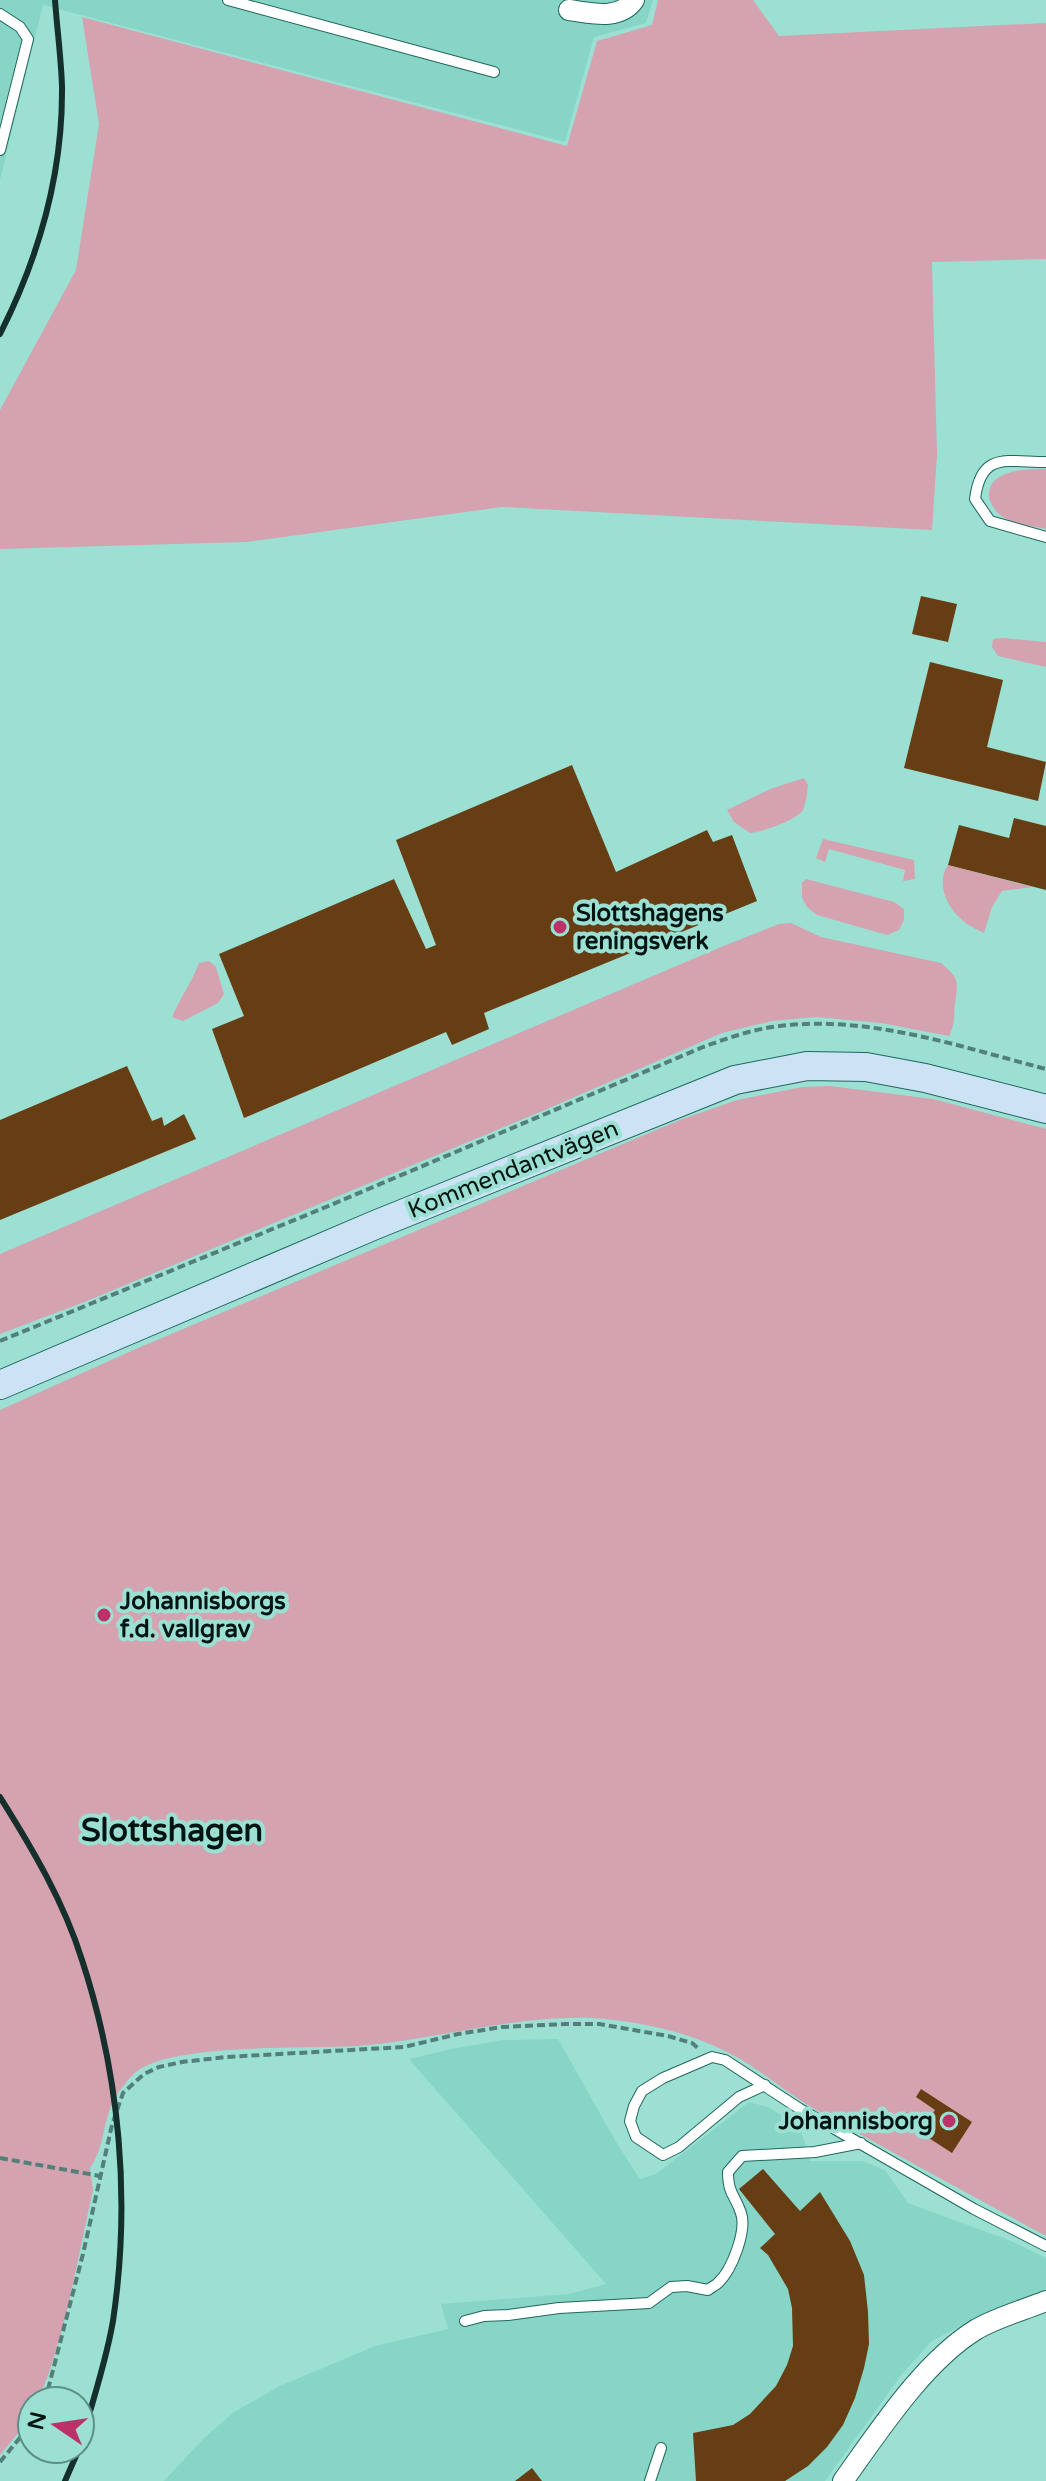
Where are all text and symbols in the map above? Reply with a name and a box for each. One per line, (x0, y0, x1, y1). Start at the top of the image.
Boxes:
place label: Slottshagens reningsverk (576, 899, 724, 956)
marker: Slottshagens reningsverk (551, 918, 569, 936)
street label: Kommendantvägen (404, 1114, 623, 1225)
place label: Johannisborgs f.d. vallgrav (119, 1587, 286, 1644)
marker: Johannisborgs f.d. vallgrav (95, 1606, 113, 1624)
district label: Slottshagen (81, 1812, 263, 1850)
place label: Johannisborg (778, 2107, 933, 2136)
marker: Johannisborg (940, 2112, 958, 2130)
north arrow (16, 2385, 96, 2465)
text: N (23, 2409, 52, 2432)

